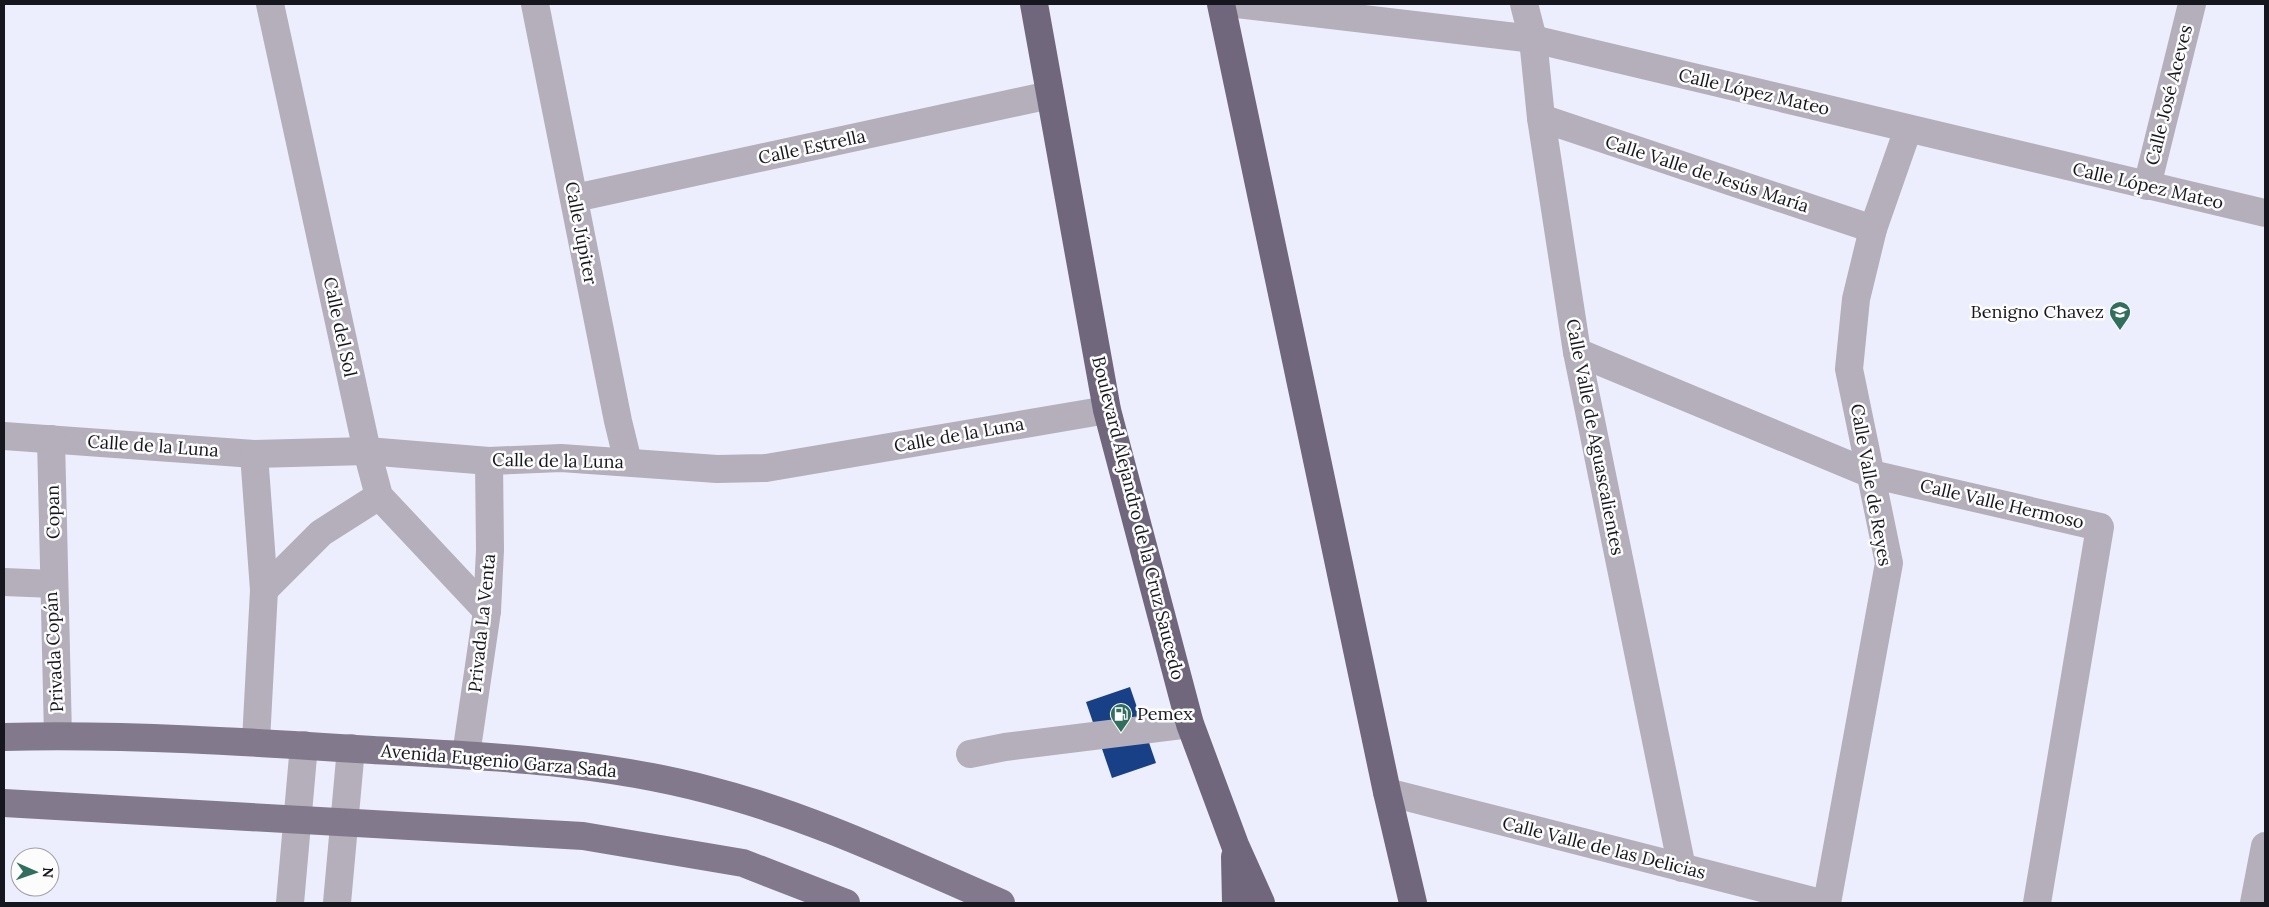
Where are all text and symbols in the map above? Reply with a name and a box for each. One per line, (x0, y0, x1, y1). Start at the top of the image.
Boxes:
street label: Calle José Aceves (2140, 22, 2197, 167)
street label: Calle López Mateo (1676, 63, 1832, 120)
street label: Calle Estrella (756, 124, 868, 169)
street label: Calle Valle de Jesús María (1602, 130, 1812, 217)
street label: Calle López Mateo (2070, 157, 2226, 214)
street label: Calle Júpiter (560, 180, 603, 286)
street label: Calle del Sol (319, 275, 362, 379)
place label: Benigno Chavez (1971, 300, 2104, 323)
school or university icon: Benigno Chavez (2108, 300, 2132, 331)
street label: Calle Valle de Aguascalientes (1561, 317, 1630, 557)
street label: Boulevard Alejandro de la Cruz Saucedo (1087, 354, 1190, 682)
street label: Calle Valle de Reyes (1846, 402, 1897, 568)
street label: Calle de la Luna (892, 412, 1026, 457)
street label: Calle de la Luna (87, 429, 220, 462)
street label: Calle de la Luna (492, 448, 624, 473)
street label: Calle Valle Hermoso (1918, 473, 2086, 534)
street label: Copan (41, 485, 64, 539)
street label: Privada La Venta (463, 552, 500, 693)
street label: Privada Copán (39, 591, 68, 713)
fuel station icon: Pemex (1109, 702, 1133, 733)
place label: Pemex (1137, 702, 1193, 725)
street label: Avenida Eugenio Garza Sada (379, 739, 618, 782)
street label: Calle Valle de las Delicias (1500, 811, 1708, 884)
north arrow (10, 847, 60, 897)
text: N (39, 867, 57, 878)

